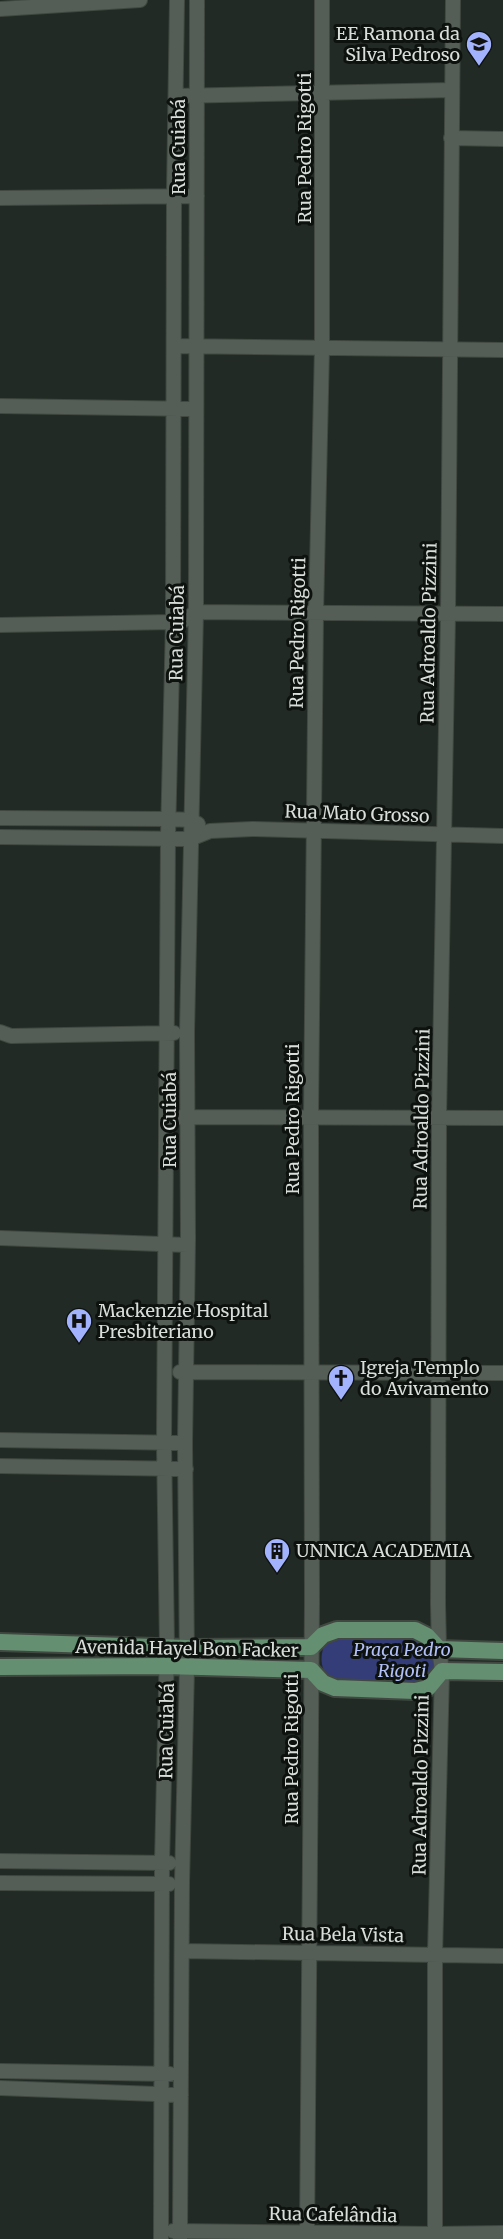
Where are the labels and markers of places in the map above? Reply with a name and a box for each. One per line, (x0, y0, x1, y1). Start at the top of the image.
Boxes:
place label: EE Ramona da Silva Pedroso (336, 22, 460, 66)
school or university icon: EE Ramona da Silva Pedroso (464, 29, 494, 67)
place label: Mackenzie Hospital Presbiteriano (98, 1299, 269, 1343)
hospital icon: Mackenzie Hospital Presbiteriano (64, 1306, 94, 1344)
place label: Igreja Templo do Avivamento (360, 1356, 489, 1400)
church icon: Igreja Templo do Avivamento (326, 1363, 356, 1401)
building icon: UNNICA ACADEMIA (262, 1536, 292, 1574)
place label: UNNICA ACADEMIA (296, 1539, 472, 1562)

